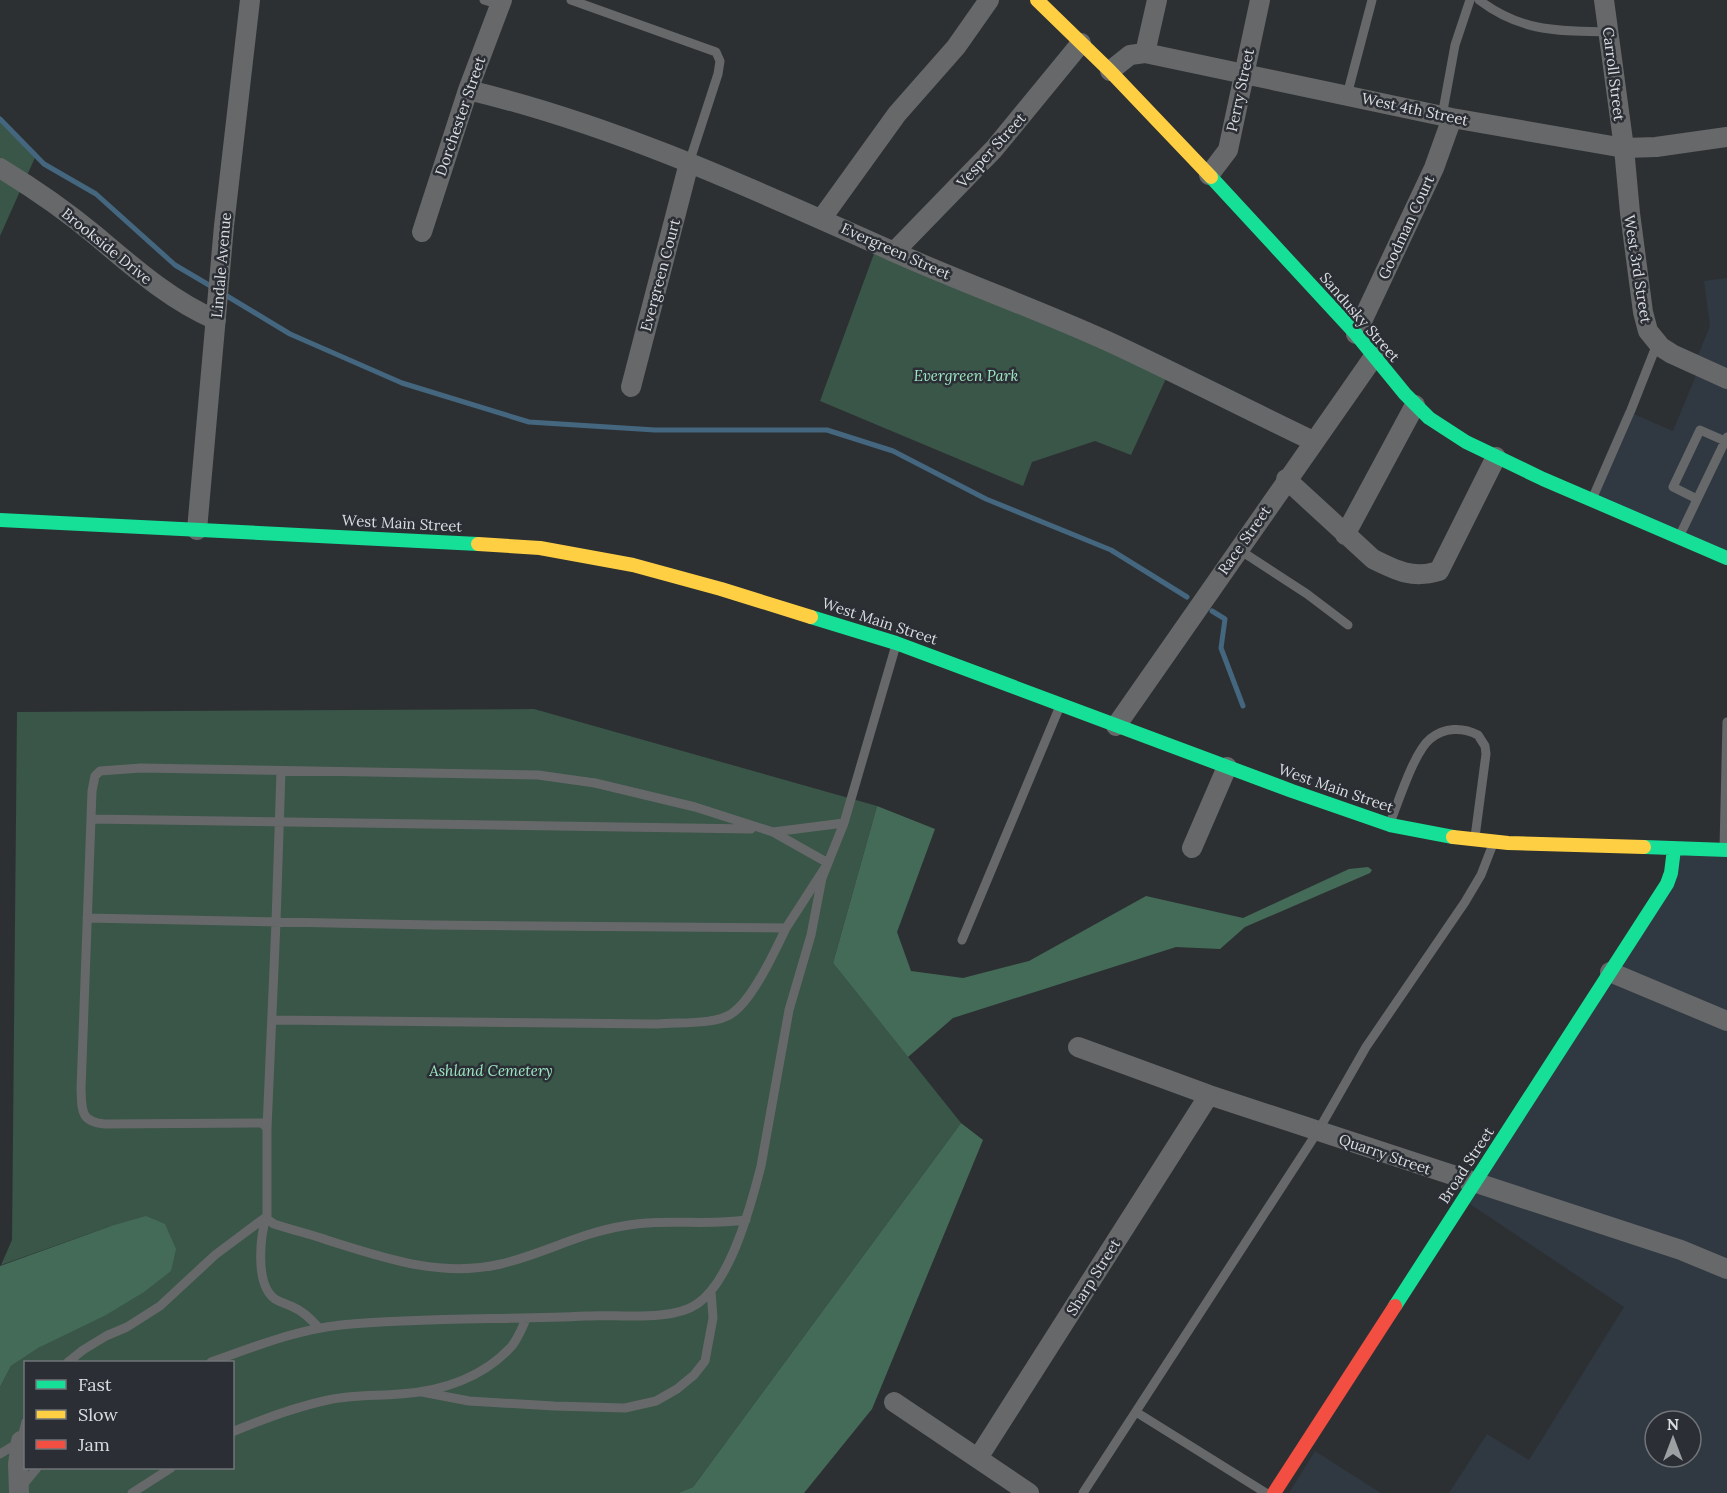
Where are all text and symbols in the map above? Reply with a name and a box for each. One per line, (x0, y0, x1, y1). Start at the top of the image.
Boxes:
street label: Carroll Street (1599, 26, 1629, 122)
street label: Perry Street (1222, 46, 1258, 133)
street label: Dorchester Street (431, 53, 489, 178)
street label: West 4th Street (1360, 88, 1470, 130)
street label: Vesper Street (952, 108, 1030, 192)
street label: Goodman Court (1374, 172, 1439, 282)
street label: Brookside Drive (58, 204, 156, 288)
street label: Lindale Avenue (207, 211, 235, 319)
street label: West 3rd Street (1620, 214, 1656, 325)
street label: Evergreen Court (636, 216, 684, 333)
street label: Evergreen Street (838, 218, 954, 284)
street label: Sandusky Street (1316, 268, 1404, 366)
park label: Evergreen Park (914, 366, 1018, 385)
street label: Race Street (1213, 502, 1275, 578)
street label: West Main Street (341, 510, 463, 536)
street label: West Main Street (820, 593, 940, 649)
street label: West Main Street (1276, 759, 1396, 817)
park label: Ashland Cemetery (428, 1061, 553, 1080)
street label: Broad Street (1434, 1123, 1498, 1207)
street label: Quarry Street (1336, 1129, 1434, 1179)
street label: Sharp Street (1062, 1235, 1124, 1319)
legend (24, 1361, 234, 1469)
text: Fast (78, 1373, 112, 1396)
text: Slow (78, 1403, 118, 1426)
north arrow (1643, 1409, 1703, 1469)
text: N (1667, 1414, 1679, 1434)
text: Jam (77, 1433, 110, 1456)

